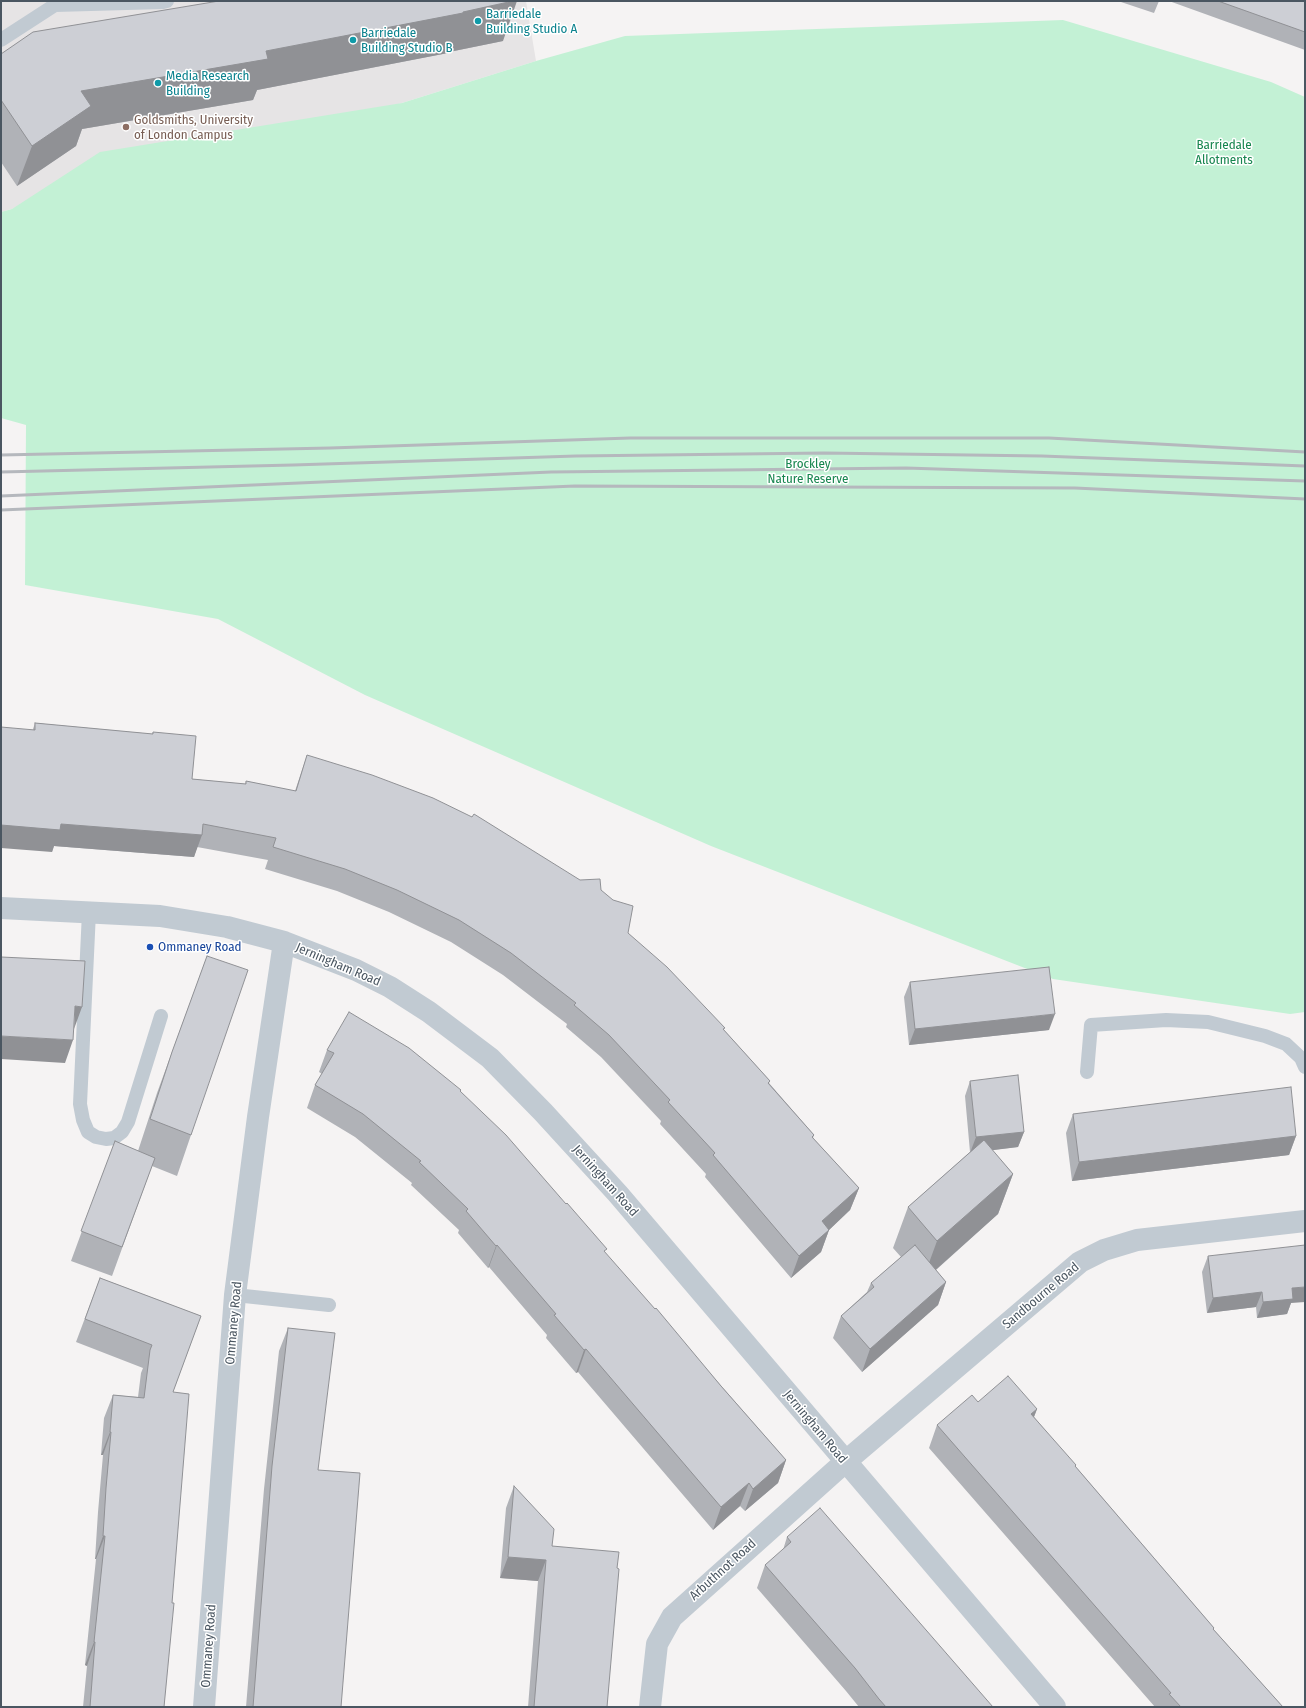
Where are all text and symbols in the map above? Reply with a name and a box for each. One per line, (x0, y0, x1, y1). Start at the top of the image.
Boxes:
place label: Barriedale Building Studio A (486, 6, 577, 37)
marker: Barriedale Building Studio A (473, 16, 483, 26)
place label: Barriedale Building Studio B (361, 25, 453, 56)
marker: Barriedale Building Studio B (348, 35, 358, 45)
place label: Media Research Building (166, 68, 249, 99)
marker: Media Research Building (153, 78, 163, 88)
place label: Goldsmiths, University of London Campus (134, 112, 253, 143)
marker: Goldsmiths, University of London Campus (121, 122, 131, 132)
park label: Barriedale Allotments (1195, 137, 1253, 168)
park label: Brockley Nature Reserve (768, 456, 848, 487)
place label: Ommaney Road (158, 939, 242, 955)
street label: Jerningham Road (293, 940, 383, 990)
marker: Ommaney Road (145, 942, 155, 952)
street label: Jerningham Road (569, 1142, 641, 1220)
street label: Sandbourne Road (1000, 1259, 1082, 1333)
street label: Ommaney Road (223, 1281, 245, 1365)
street label: Jerningham Road (780, 1387, 850, 1467)
street label: Arbuthnot Road (687, 1536, 759, 1604)
street label: Ommaney Road (198, 1604, 220, 1688)

